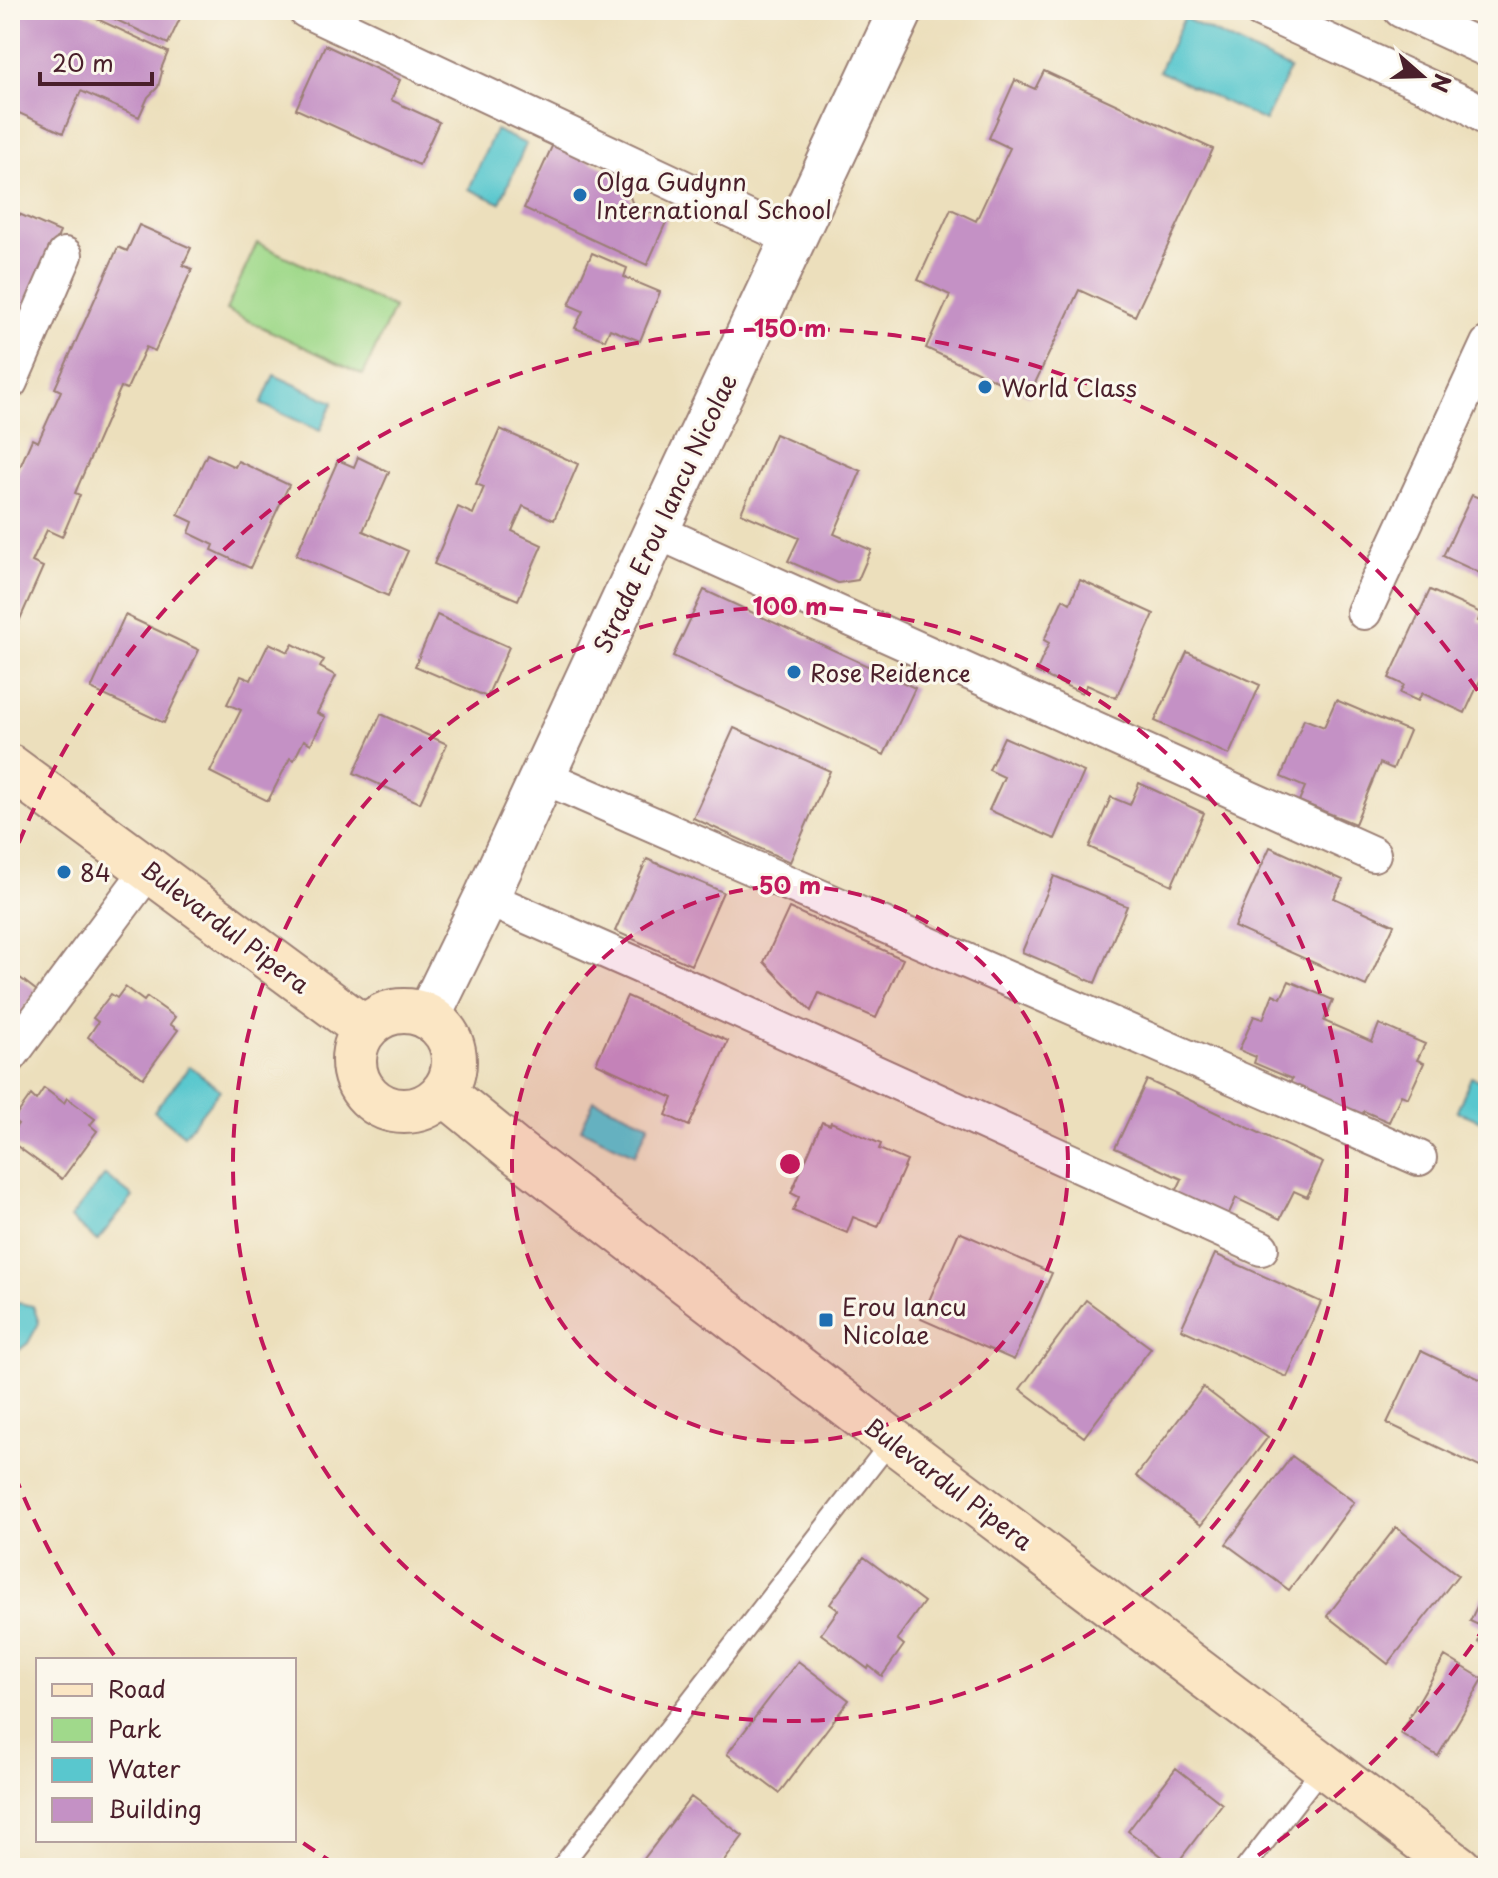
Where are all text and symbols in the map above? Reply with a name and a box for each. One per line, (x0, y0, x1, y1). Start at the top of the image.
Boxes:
scale bar (40, 36, 152, 86)
north arrow (1382, 36, 1462, 116)
text: 20 m (52, 44, 114, 80)
text: N (1424, 70, 1461, 97)
place label: Olga Gudynn International School (596, 163, 832, 227)
marker: Olga Gudynn International School (571, 186, 589, 204)
text: 150 m (754, 309, 826, 345)
street label: Strada Erou Iancu Nicolae (583, 367, 745, 659)
place label: World Class (1001, 369, 1137, 405)
marker: World Class (976, 378, 994, 396)
text: 100 m (753, 587, 827, 623)
place label: Rose Reidence (810, 654, 971, 690)
marker: Rose Reidence (785, 663, 803, 681)
street label: Bulevardul Pipera (134, 851, 318, 1002)
place label: 84 (80, 854, 111, 890)
marker: 84 (55, 863, 73, 881)
text: 50 m (759, 866, 821, 902)
centre of rings (776, 1150, 804, 1178)
place label: Erou Iancu Nicolae (842, 1288, 967, 1352)
marker: Erou Iancu Nicolae (817, 1311, 835, 1329)
street label: Bulevardul Pipera (857, 1408, 1041, 1559)
legend (36, 1658, 296, 1842)
text: Road (108, 1670, 166, 1706)
text: Park (108, 1710, 162, 1746)
text: Water (108, 1750, 181, 1786)
text: Building (108, 1790, 202, 1826)

